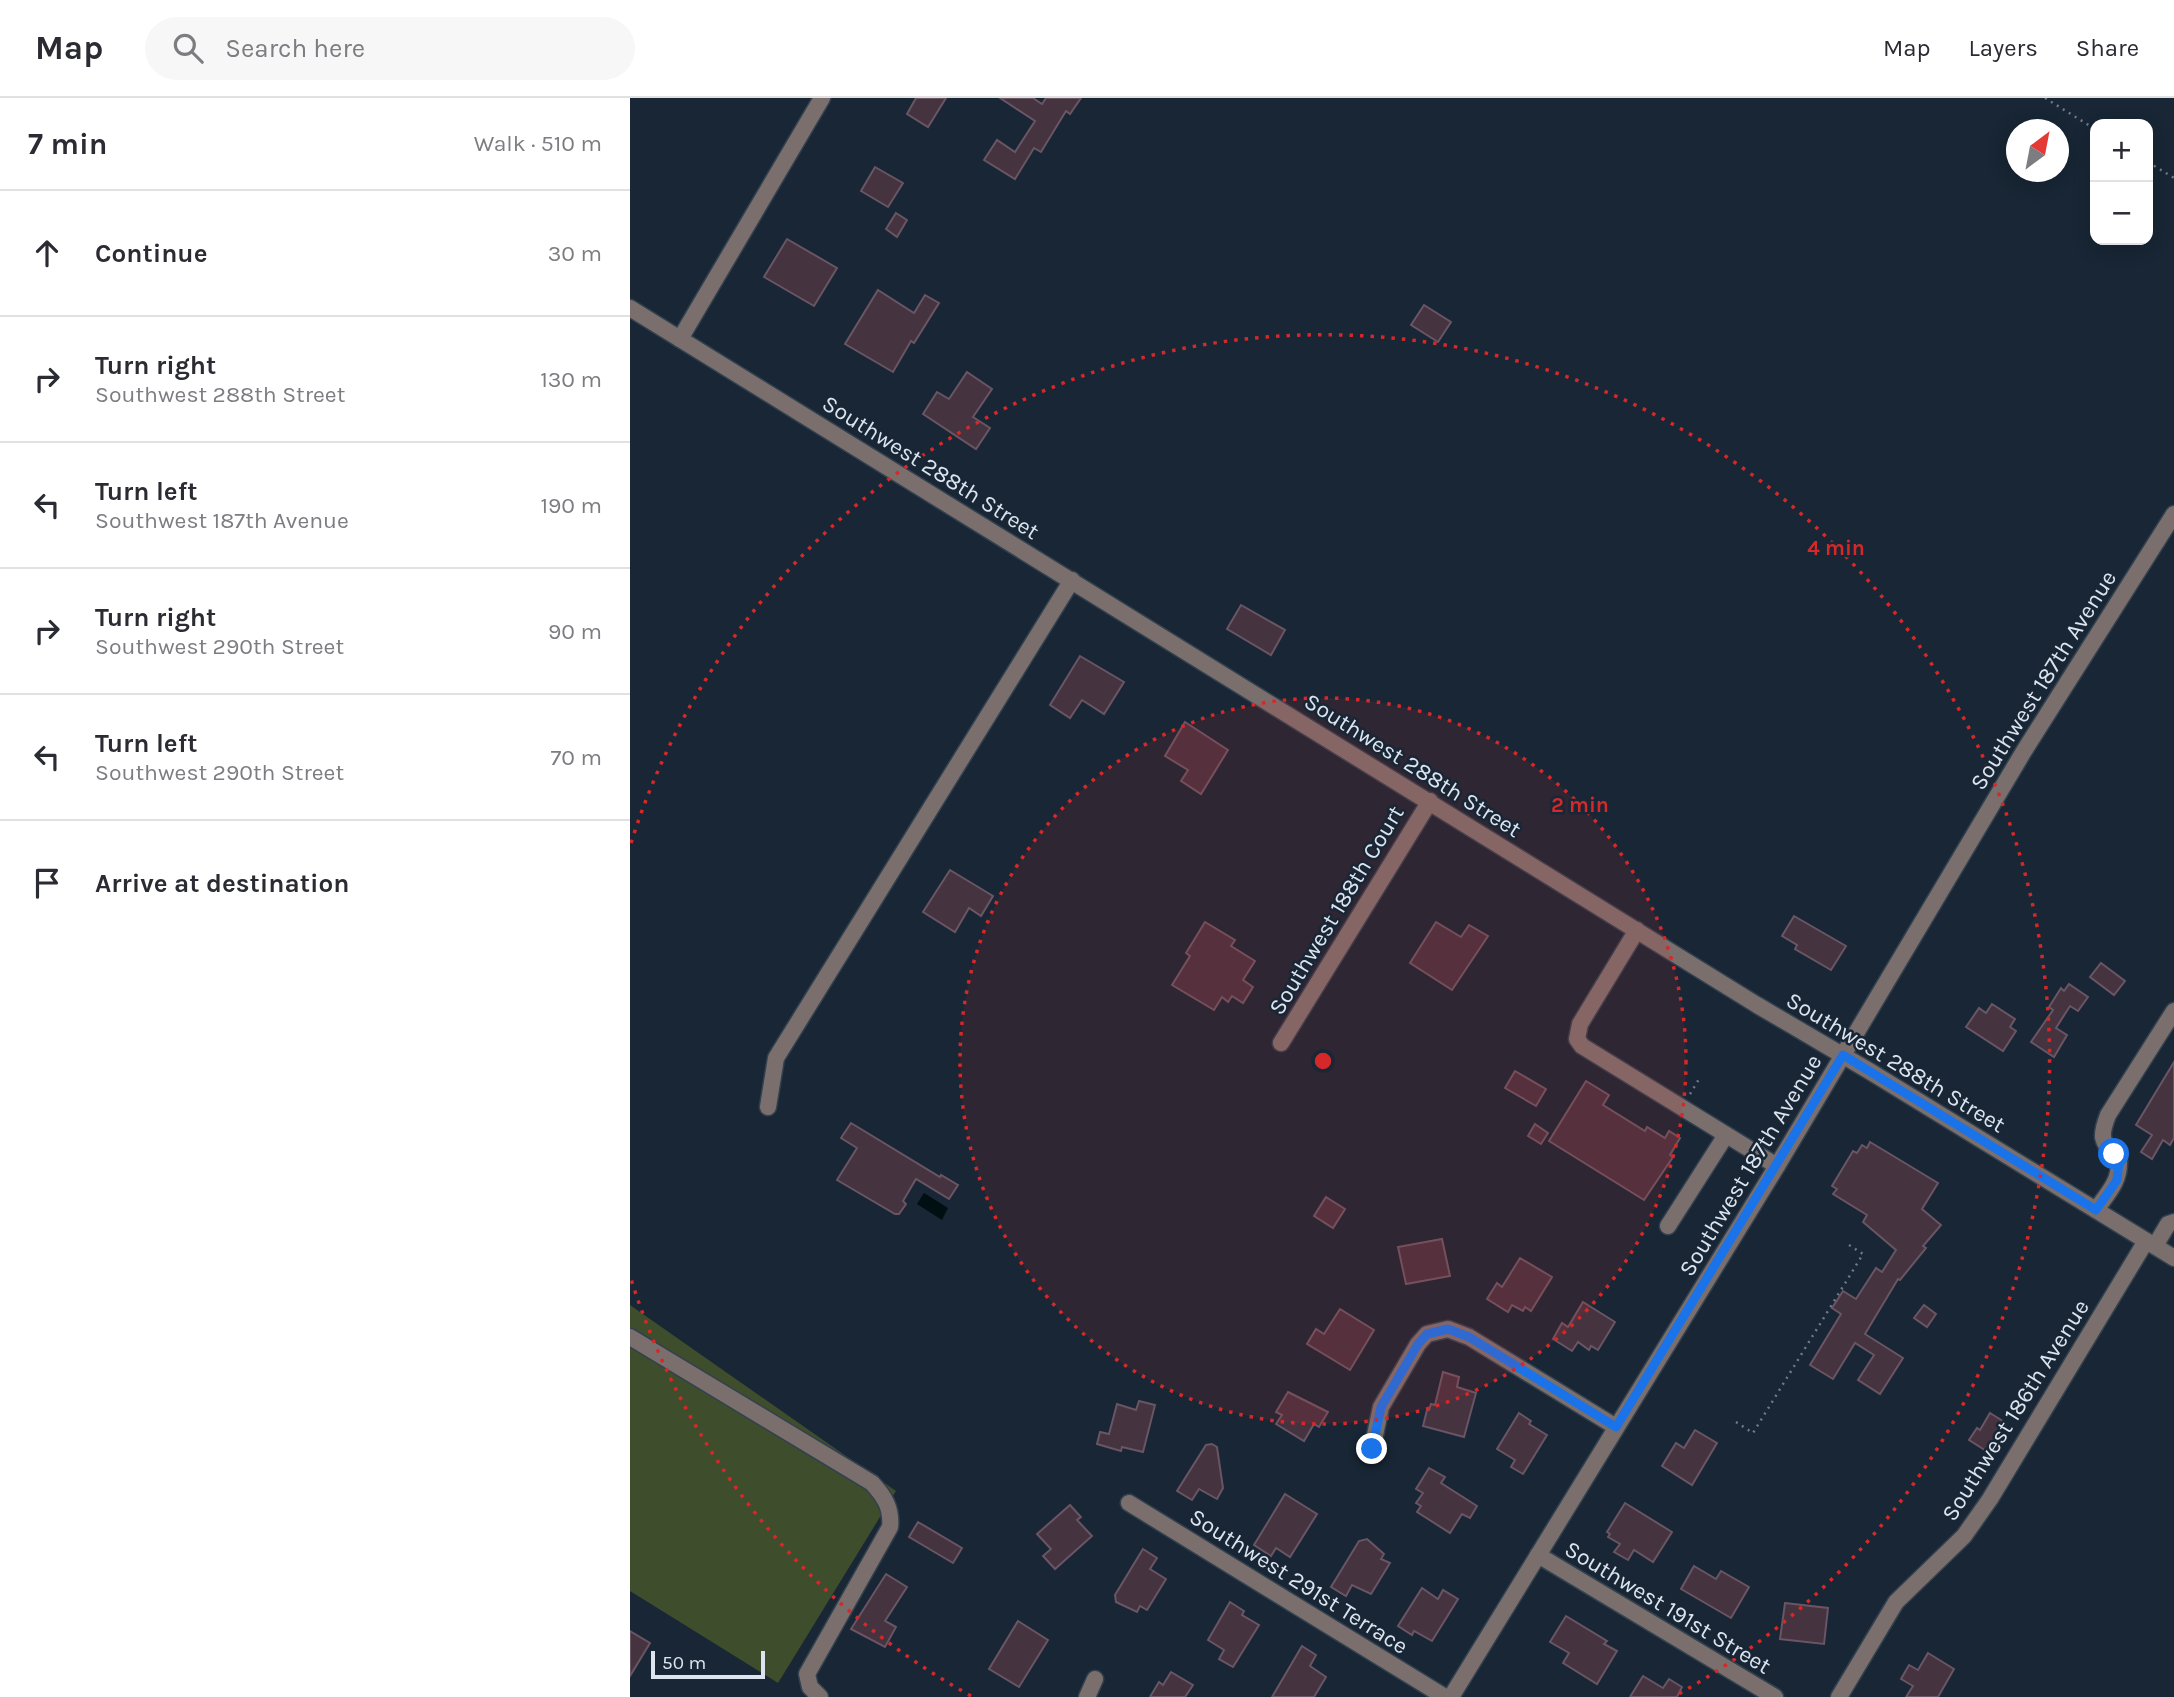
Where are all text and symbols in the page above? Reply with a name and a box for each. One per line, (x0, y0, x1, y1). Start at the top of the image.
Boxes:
search box (145, 17, 635, 80)
text: Map (35, 29, 103, 67)
icon: search (169, 29, 207, 67)
text: Search here (225, 33, 365, 64)
text: Map (1883, 34, 1931, 62)
text: Layers (1969, 34, 2038, 62)
text: Share (2076, 34, 2139, 62)
north arrow (2006, 119, 2069, 182)
map controls (2090, 119, 2153, 245)
button: + (2090, 119, 2153, 182)
text: 7 min (28, 126, 108, 162)
text: Walk · 510 m (474, 130, 602, 157)
button: − (2090, 182, 2153, 245)
icon: ahead (28, 234, 66, 272)
text: Continue (95, 238, 207, 269)
text: 30 m (548, 240, 602, 267)
text: Turn right (95, 350, 216, 381)
icon: right (28, 360, 66, 398)
text: 130 m (540, 366, 602, 393)
text: Southwest 288th Street (95, 381, 345, 408)
street label: Southwest 288th Street (817, 390, 1044, 545)
text: Turn left (95, 476, 197, 507)
icon: left (28, 486, 66, 524)
text: 190 m (540, 492, 602, 519)
text: Southwest 187th Avenue (95, 507, 349, 534)
text: 4 min (1807, 536, 1865, 560)
street label: Southwest 187th Avenue (1965, 565, 2122, 795)
text: Turn right (95, 602, 216, 633)
icon: right (28, 612, 66, 650)
text: 90 m (548, 618, 602, 645)
text: Southwest 290th Street (95, 633, 344, 660)
street label: Southwest 288th Street (1299, 688, 1526, 843)
text: Turn left (95, 728, 197, 759)
icon: left (28, 738, 66, 776)
text: 70 m (551, 744, 602, 771)
text: Southwest 290th Street (95, 759, 344, 786)
text: 2 min (1551, 793, 1609, 817)
street label: Southwest 188th Court (1263, 801, 1410, 1020)
icon: arrive (28, 864, 66, 902)
text: Arrive at destination (95, 868, 349, 899)
street label: Southwest 288th Street (1782, 986, 2010, 1139)
centre of rings (1311, 1049, 1335, 1073)
street label: Southwest 187th Avenue (1673, 1050, 1827, 1281)
route start (2098, 1138, 2129, 1169)
street label: Southwest 186th Avenue (1936, 1294, 2095, 1526)
route end (1356, 1433, 1387, 1464)
street label: Southwest 291st Terrace (1184, 1503, 1413, 1660)
street label: Southwest 191st Street (1560, 1535, 1776, 1680)
scale bar (651, 1648, 765, 1680)
text: 50 m (662, 1652, 706, 1674)

